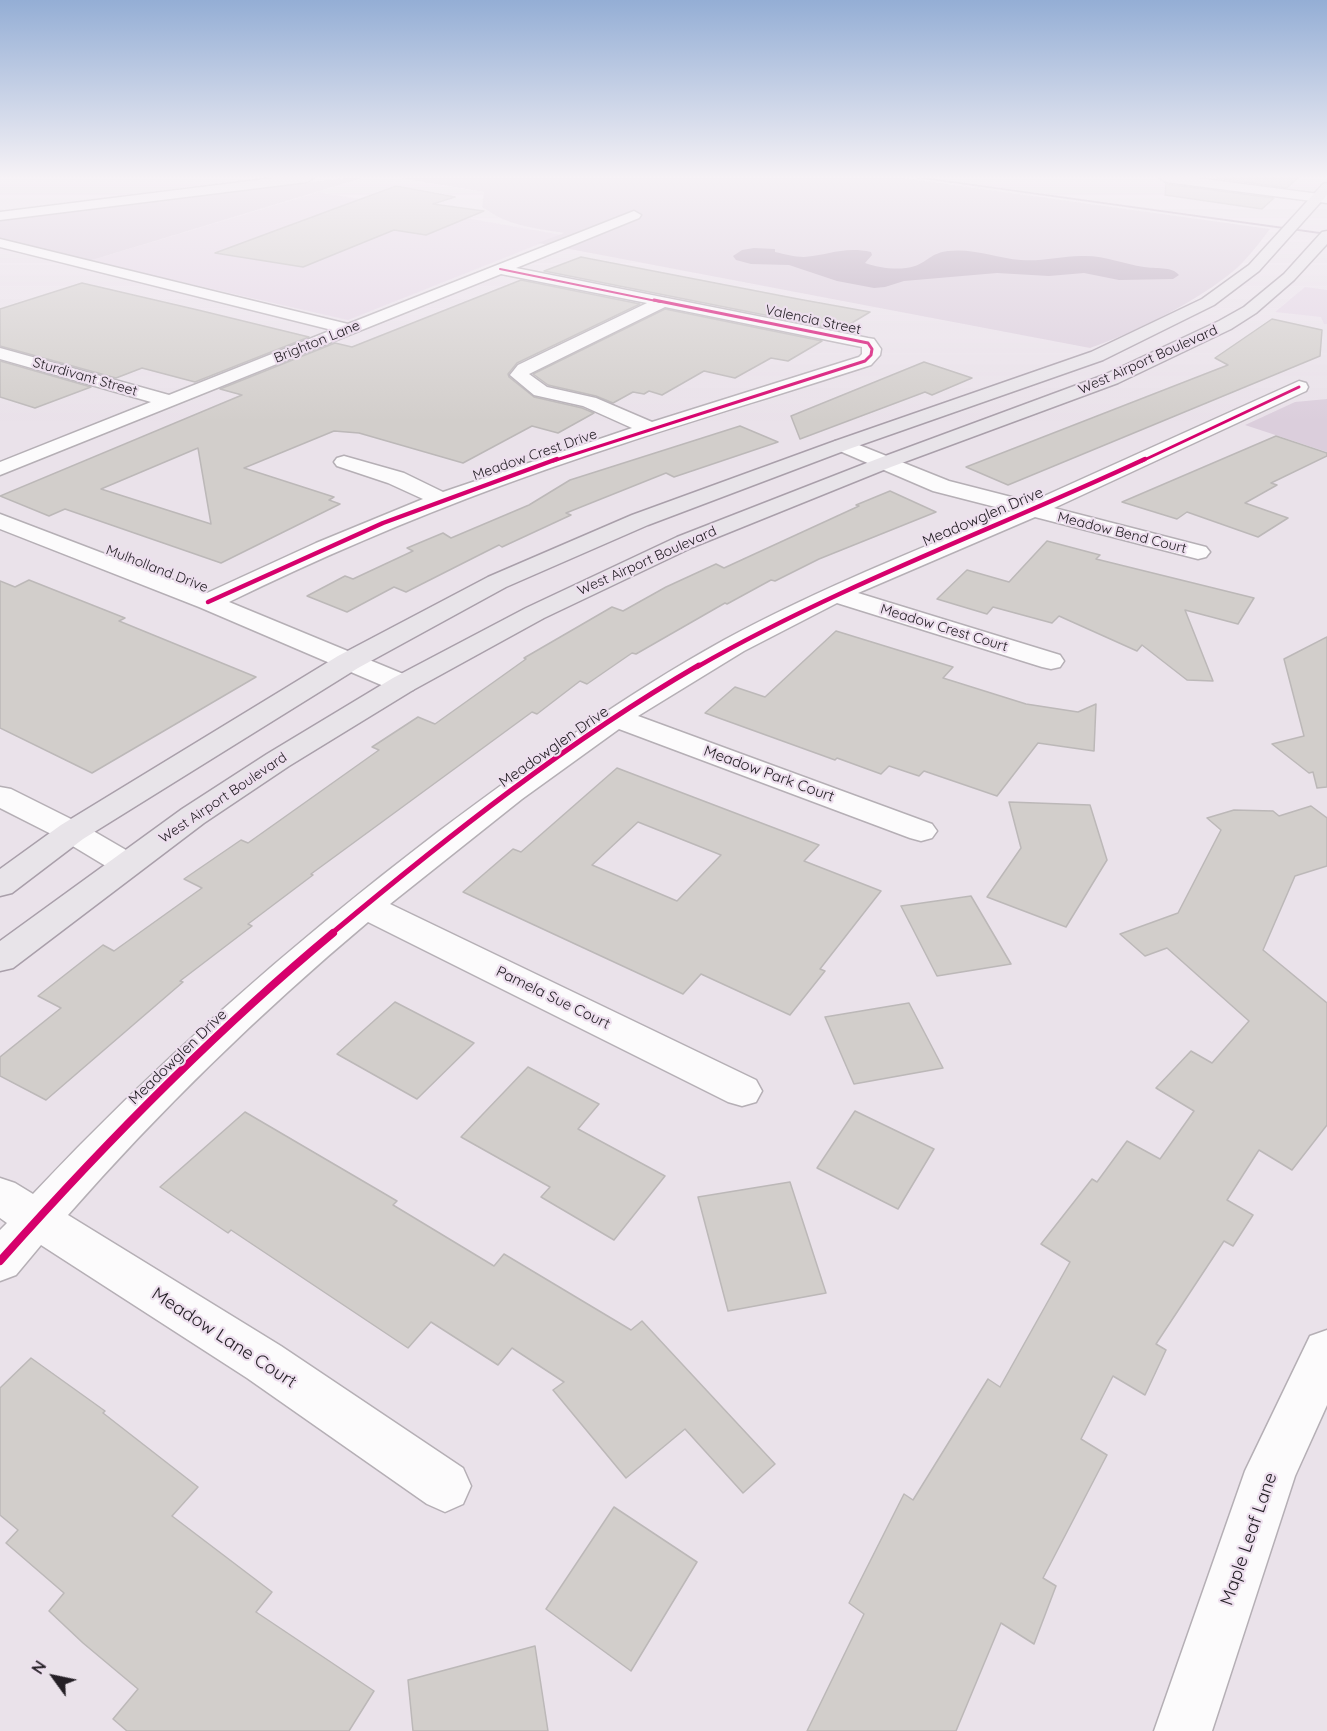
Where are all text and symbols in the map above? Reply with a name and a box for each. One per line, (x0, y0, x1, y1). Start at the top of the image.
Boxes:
street label: Valencia Street (764, 302, 862, 338)
street label: Brighton Lane (272, 317, 362, 367)
street label: West Airport Boulevard (1076, 322, 1220, 398)
street label: Sturdivant Street (31, 354, 139, 400)
street label: Meadow Crest Drive (471, 426, 599, 484)
street label: Meadowglen Drive (920, 483, 1046, 551)
street label: Meadow Bend Court (1056, 509, 1188, 557)
street label: West Airport Boulevard (575, 523, 719, 599)
street label: Mulholland Drive (103, 542, 211, 596)
street label: Meadow Crest Court (878, 601, 1010, 655)
street label: Meadowglen Drive (496, 702, 612, 792)
street label: Meadow Park Court (701, 742, 837, 806)
street label: West Airport Boulevard (156, 749, 290, 847)
street label: Pamela Sue Court (493, 963, 613, 1033)
street label: Meadowglen Drive (125, 1006, 231, 1108)
street label: Meadow Lane Court (148, 1283, 300, 1393)
street label: Maple Leaf Lane (1216, 1470, 1282, 1608)
north arrow (24, 1647, 84, 1707)
text: N (27, 1657, 50, 1678)

